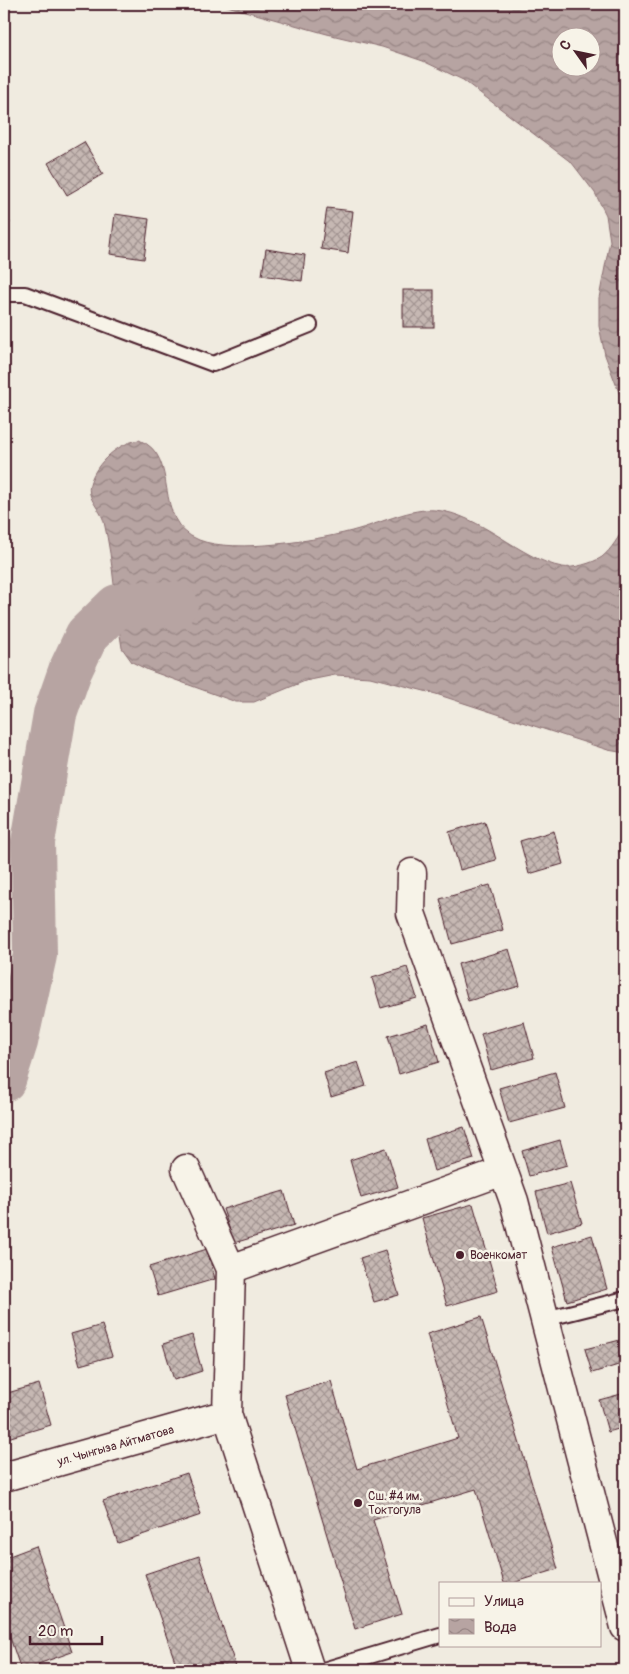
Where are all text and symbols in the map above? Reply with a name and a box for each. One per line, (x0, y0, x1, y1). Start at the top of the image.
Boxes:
north arrow (552, 28, 602, 78)
text: С (556, 37, 575, 53)
place label: Военкомат (470, 1248, 527, 1263)
marker: Военкомат (454, 1249, 466, 1261)
street label: ул. Чынгыза Айтматова (55, 1422, 176, 1470)
place label: Сш. #4 им. Токтогула (368, 1489, 422, 1518)
marker: Сш. #4 им. Токтогула (352, 1497, 364, 1509)
legend (439, 1582, 602, 1646)
text: Улица (484, 1592, 524, 1611)
scale bar (30, 1614, 102, 1646)
text: Вода (484, 1618, 517, 1637)
text: 20 m (38, 1622, 73, 1641)

